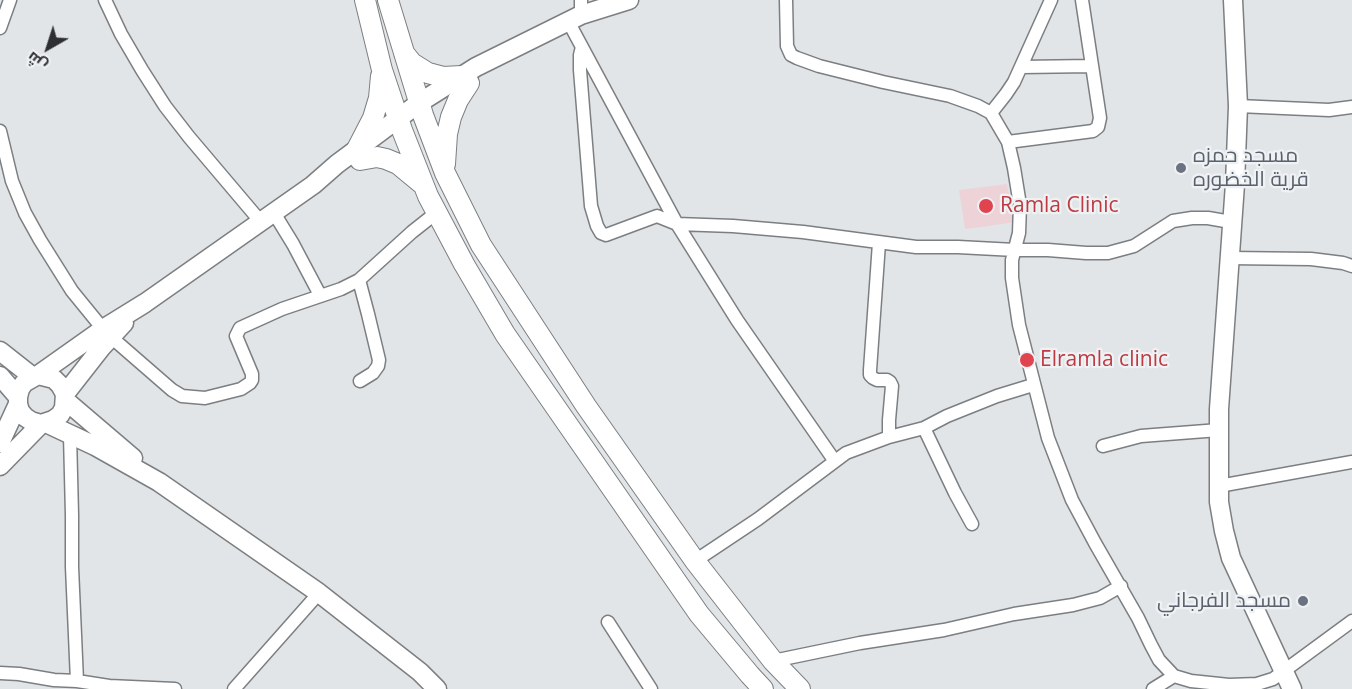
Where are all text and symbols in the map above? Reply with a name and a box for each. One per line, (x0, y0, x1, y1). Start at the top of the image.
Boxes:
north arrow (18, 18, 78, 78)
text: ش (22, 47, 52, 77)
place label: مسجد حمزه قرية الخضوره (1193, 143, 1309, 193)
marker: مسجد حمزه قرية الخضوره (1174, 161, 1188, 175)
place label: Ramla Clinic (1000, 193, 1119, 219)
marker: Ramla Clinic (977, 197, 995, 215)
place label: Elramla clinic (1040, 347, 1168, 373)
marker: Elramla clinic (1018, 351, 1036, 369)
place label: مسجد الفرجاني (1157, 588, 1291, 614)
marker: مسجد الفرجاني (1296, 594, 1310, 608)

